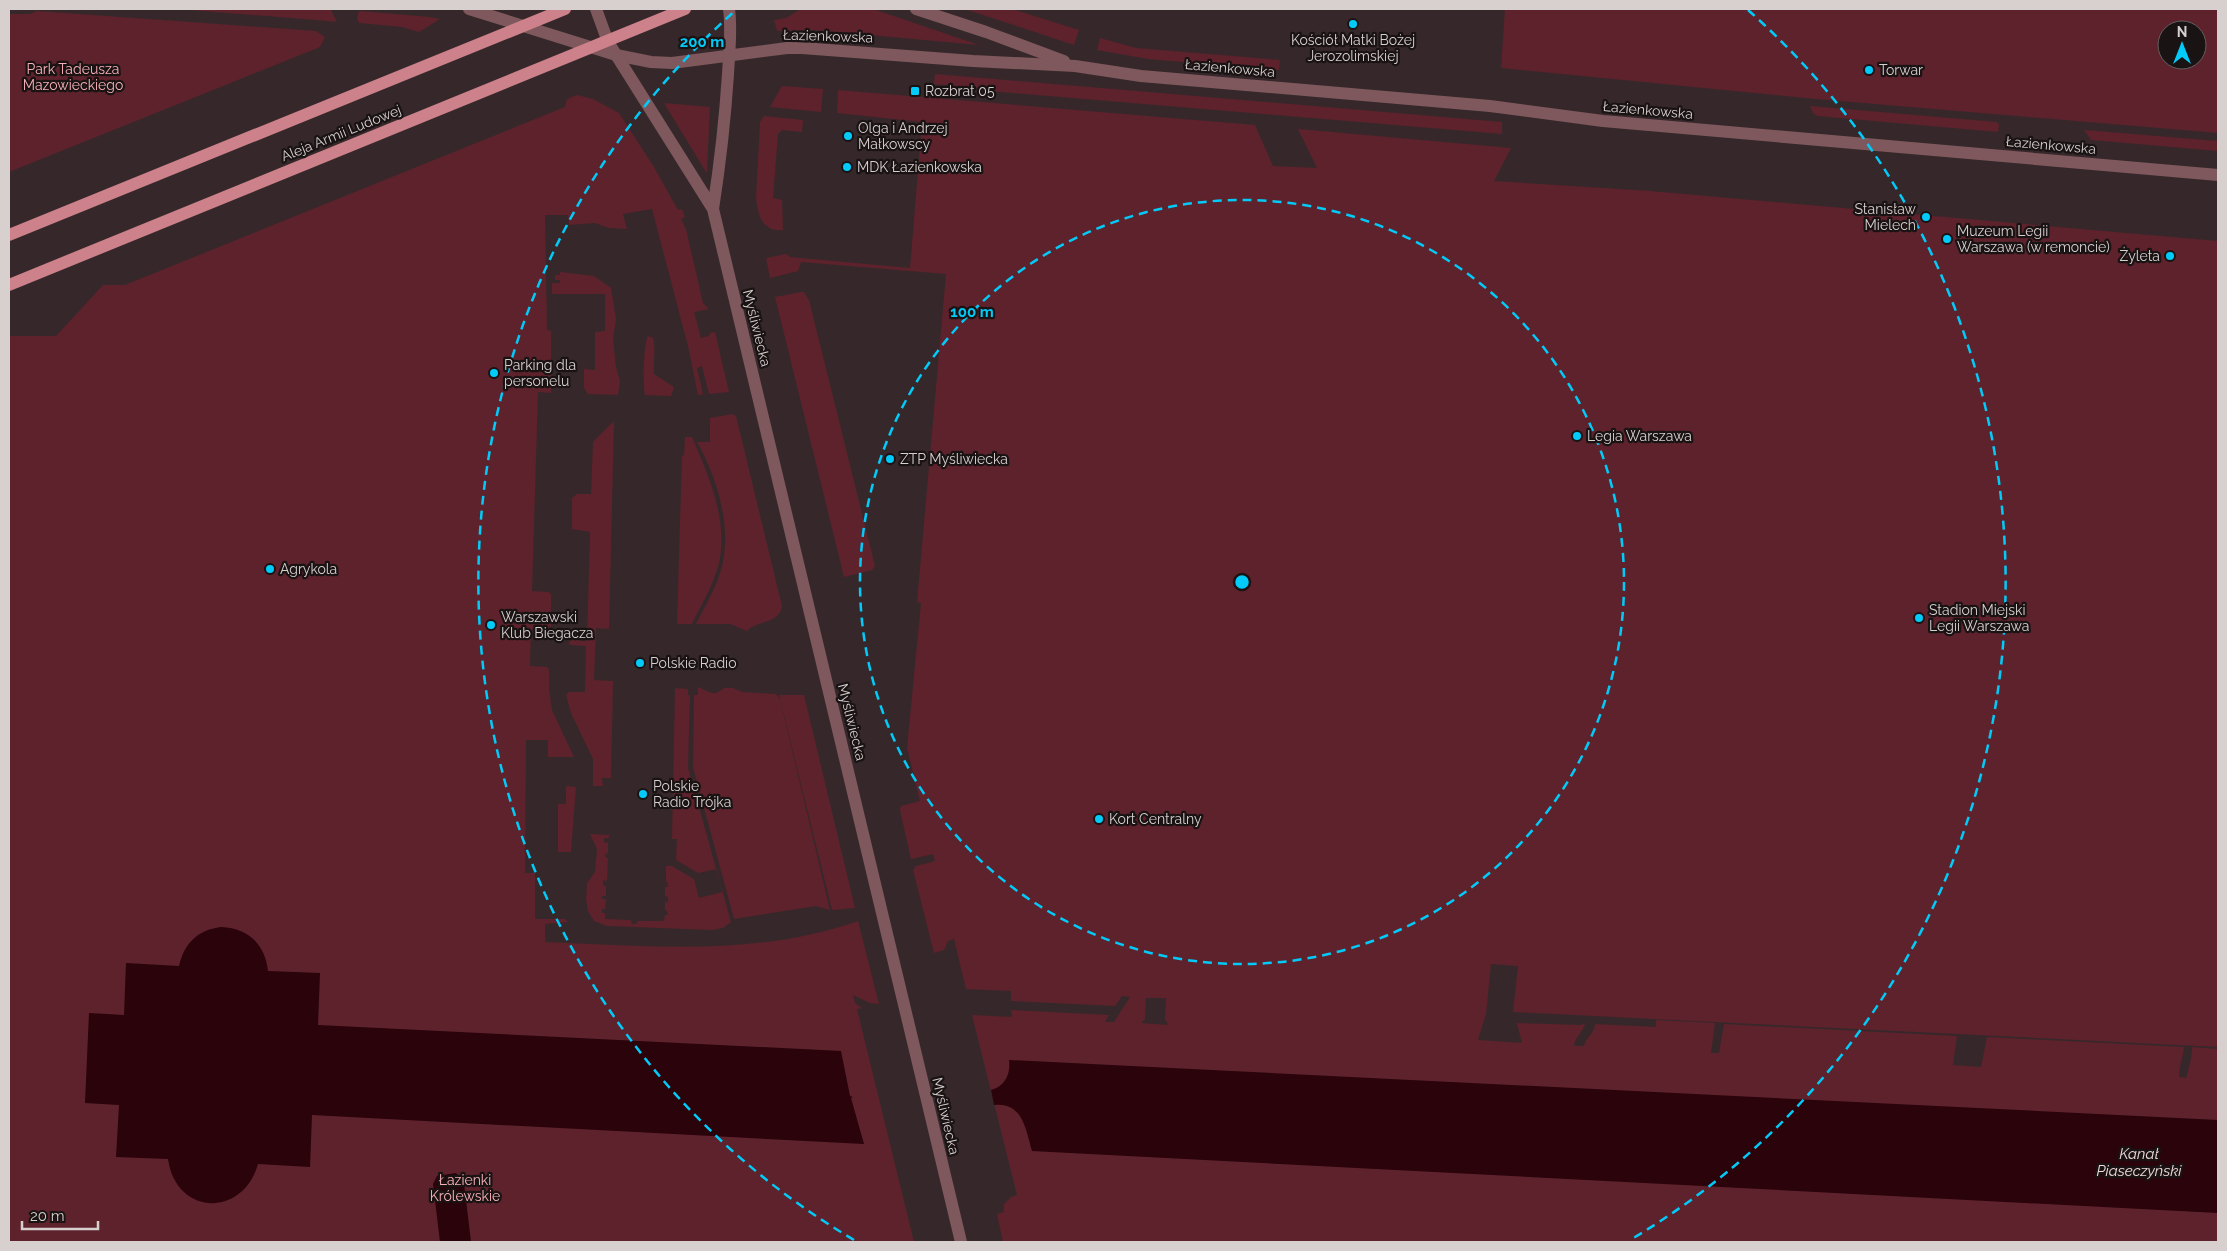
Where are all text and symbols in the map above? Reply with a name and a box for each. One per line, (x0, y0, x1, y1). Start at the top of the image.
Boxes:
marker: Kościół Matki Bożej Jerozolimskiej (1347, 18, 1359, 30)
north arrow (2157, 20, 2207, 70)
text: N (2177, 24, 2187, 40)
street label: Łazienkowska (783, 26, 873, 46)
place label: Kościół Matki Bożej Jerozolimskiej (1291, 32, 1415, 64)
text: 200 m (680, 33, 724, 51)
street label: Łazienkowska (1184, 56, 1276, 80)
park label: Park Tadeusza Mazowieckiego (23, 61, 123, 93)
place label: Torwar (1879, 62, 1923, 78)
marker: Torwar (1863, 64, 1875, 76)
place label: Rozbrat 05 (925, 83, 995, 99)
marker: Rozbrat 05 (909, 85, 921, 97)
street label: Łazienkowska (1602, 98, 1694, 122)
street label: Aleja Armii Ludowej (279, 102, 403, 164)
place label: Olga i Andrzej Małkowscy (858, 120, 948, 152)
marker: Olga i Andrzej Małkowscy (842, 130, 854, 142)
street label: Łazienkowska (2005, 133, 2097, 157)
place label: MDK Łazienkowska (857, 159, 982, 175)
marker: MDK Łazienkowska (841, 161, 853, 173)
place label: Stanisław Mielech (1854, 201, 1917, 233)
marker: Stanisław Mielech (1920, 211, 1932, 223)
place label: Muzeum Legii Warszawa (w remoncie) (1957, 223, 2110, 255)
marker: Muzeum Legii Warszawa (w remoncie) (1941, 233, 1953, 245)
place label: Żyleta (2120, 246, 2160, 264)
marker: Żyleta (2164, 250, 2176, 262)
street label: Myśliwiecka (740, 288, 774, 368)
text: 100 m (950, 303, 994, 321)
place label: Parking dla personelu (504, 357, 576, 389)
marker: Parking dla personelu (488, 367, 500, 379)
place label: Legia Warszawa (1587, 428, 1692, 444)
marker: Legia Warszawa (1571, 430, 1583, 442)
place label: ZTP Myśliwiecka (900, 451, 1008, 467)
marker: ZTP Myśliwiecka (884, 453, 896, 465)
place label: Agrykola (280, 561, 337, 577)
marker: Agrykola (264, 563, 276, 575)
centre of rings (1233, 573, 1251, 591)
place label: Stadion Miejski Legii Warszawa (1929, 602, 2029, 634)
place label: Warszawski Klub Biegacza (501, 609, 593, 641)
marker: Stadion Miejski Legii Warszawa (1913, 612, 1925, 624)
marker: Warszawski Klub Biegacza (485, 619, 497, 631)
place label: Polskie Radio (650, 655, 737, 671)
marker: Polskie Radio (634, 657, 646, 669)
street label: Myśliwiecka (835, 682, 869, 762)
place label: Polskie Radio Trójka (653, 778, 731, 810)
marker: Polskie Radio Trójka (637, 788, 649, 800)
place label: Kort Centralny (1109, 811, 1202, 827)
marker: Kort Centralny (1093, 813, 1105, 825)
street label: Myśliwiecka (929, 1076, 963, 1156)
water label: Kanał Piaseczyński (2097, 1145, 2182, 1180)
park label: Łazienki Królewskie (430, 1172, 500, 1204)
scale bar (22, 1198, 99, 1230)
text: 20 m (30, 1207, 65, 1225)

